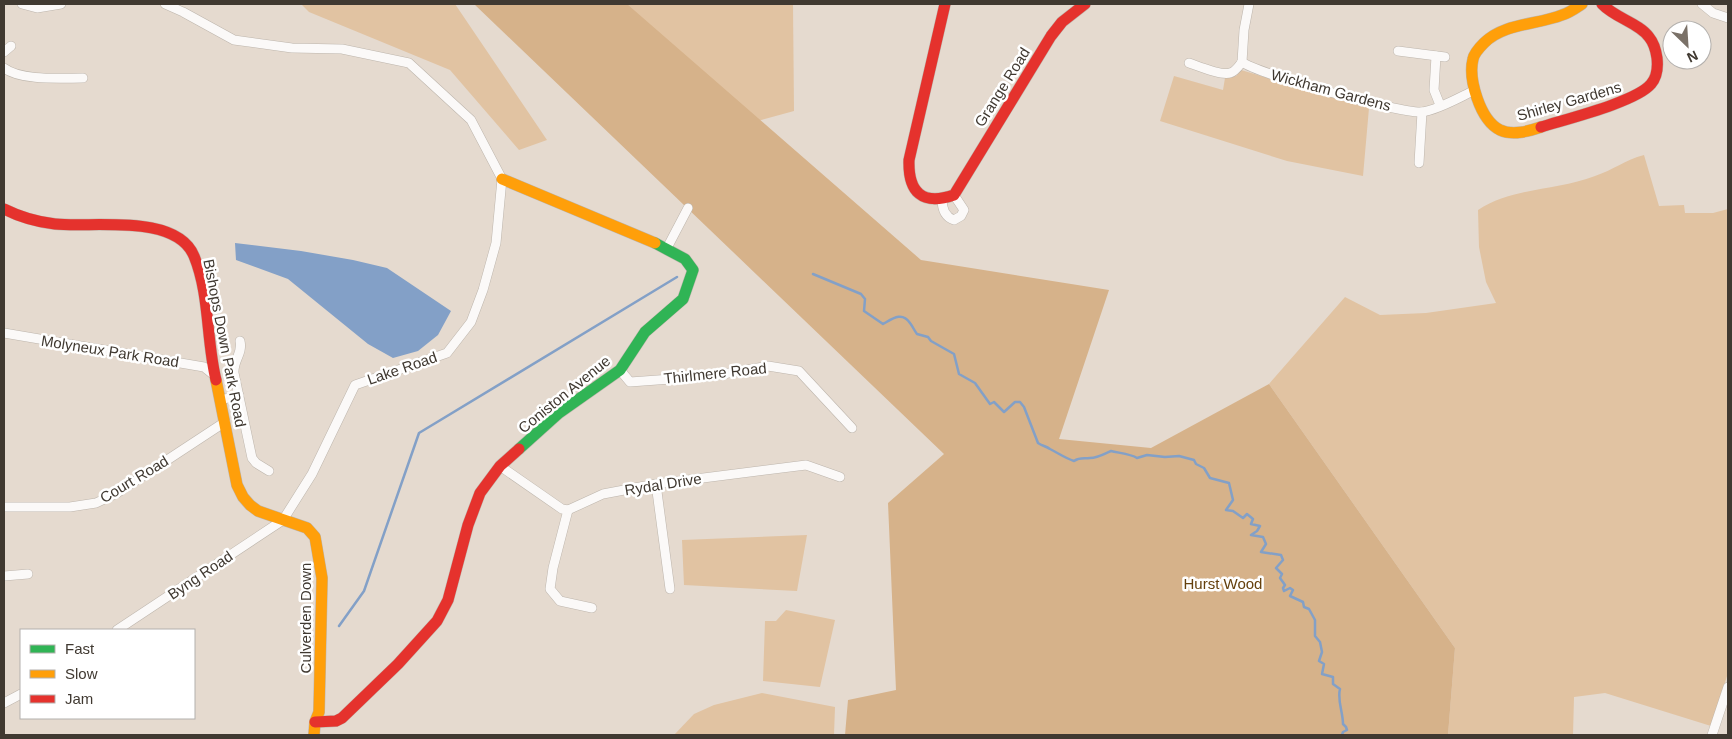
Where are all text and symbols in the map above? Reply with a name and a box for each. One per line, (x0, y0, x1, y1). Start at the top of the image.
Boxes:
north arrow (1662, 20, 1712, 70)
street label: Grange Road (971, 44, 1033, 130)
text: N (1685, 47, 1700, 66)
street label: Wickham Gardens (1269, 66, 1393, 114)
street label: Shirley Gardens (1515, 78, 1623, 124)
street label: Bishops Down Park Road (200, 257, 250, 429)
street label: Molyneux Park Road (40, 332, 180, 370)
street label: Lake Road (365, 348, 439, 388)
street label: Coniston Avenue (515, 352, 613, 436)
street label: Thirlmere Road (663, 359, 767, 387)
street label: Court Road (97, 452, 171, 506)
street label: Rydal Drive (623, 470, 703, 498)
street label: Byng Road (164, 547, 236, 603)
street label: Culverden Down (297, 563, 314, 673)
park label: Hurst Wood (1184, 575, 1262, 592)
legend (20, 629, 195, 719)
text: Fast (65, 640, 95, 657)
text: Slow (65, 665, 98, 682)
text: Jam (65, 690, 93, 707)

